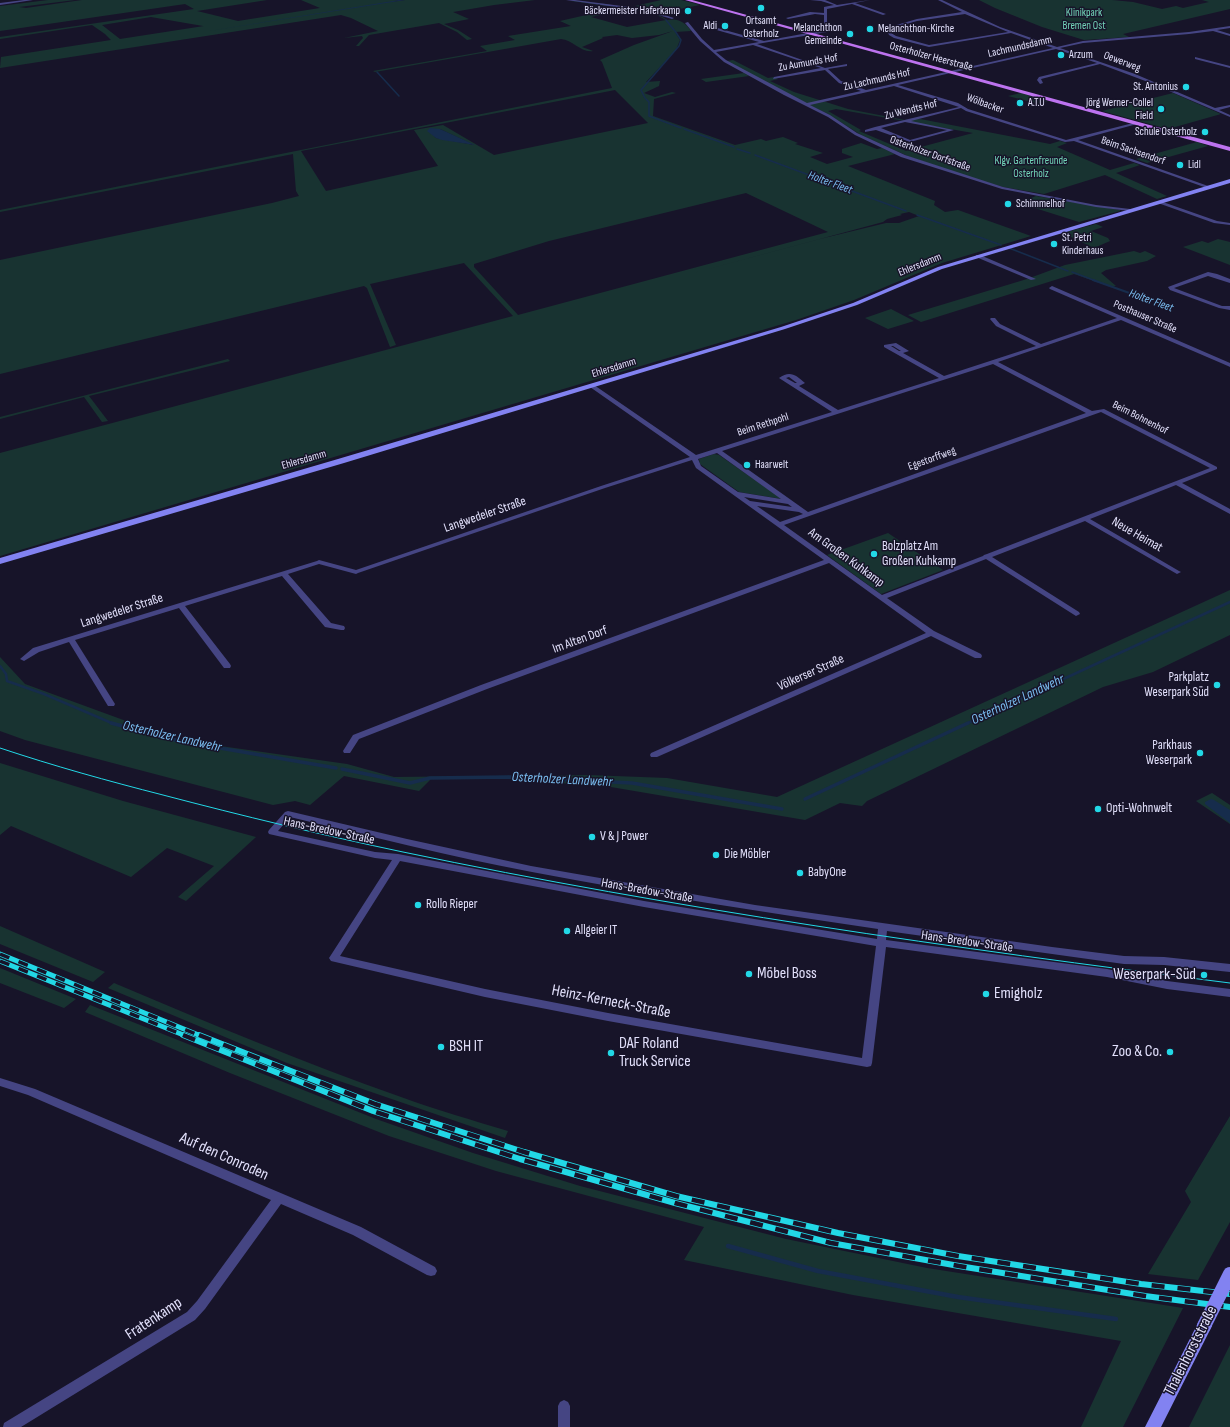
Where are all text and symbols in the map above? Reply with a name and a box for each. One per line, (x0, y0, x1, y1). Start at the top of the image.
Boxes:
marker: Ortsamt Osterholz (756, 3, 766, 13)
place label: Bäckermeister Haferkamp (584, 4, 680, 18)
marker: Bäckermeister Haferkamp (683, 6, 693, 16)
park label: Klinikpark Bremen Ost (1063, 6, 1105, 32)
place label: Ortsamt Osterholz (743, 14, 779, 40)
place label: Aldi (703, 19, 717, 33)
marker: Aldi (720, 21, 730, 31)
place label: Melanchthon Gemeinde (794, 21, 842, 47)
place label: Melanchthon-Kirche (878, 22, 954, 36)
marker: Melanchthon-Kirche (865, 24, 875, 34)
marker: Melanchthon Gemeinde (845, 29, 855, 39)
street label: Lachmundsdamm (987, 33, 1053, 61)
street label: Osterholzer Heerstraße (888, 40, 974, 74)
place label: Arzum (1069, 48, 1093, 62)
street label: Oewerweg (1102, 49, 1142, 75)
marker: Arzum (1056, 50, 1066, 60)
street label: Zu Aumunds Hof (777, 51, 839, 75)
street label: Zu Lachmunds Hof (842, 66, 912, 94)
place label: St. Antonius (1133, 80, 1178, 94)
marker: St. Antonius (1181, 82, 1191, 92)
street label: Wölbacker (965, 91, 1005, 117)
place label: A.T.U (1028, 96, 1045, 110)
place label: Jörg Werner-Collel Field (1086, 96, 1153, 122)
street label: Zu Wendts Hof (883, 97, 939, 123)
marker: A.T.U (1015, 98, 1025, 108)
marker: Jörg Werner-Collel Field (1156, 104, 1166, 114)
place label: Schule Osterholz (1135, 125, 1197, 139)
marker: Schule Osterholz (1200, 127, 1210, 137)
street label: Osterholzer Dorfstraße (888, 133, 972, 175)
street label: Beim Sachsendorf (1099, 134, 1167, 168)
park label: Klgv. Gartenfreunde Osterholz (995, 154, 1067, 180)
place label: Lidl (1188, 158, 1201, 172)
marker: Lidl (1175, 160, 1185, 170)
water label: Holter Fleet (806, 168, 854, 198)
place label: Schimmelhof (1016, 197, 1065, 211)
marker: Schimmelhof (1003, 199, 1013, 209)
place label: St. Petri Kinderhaus (1062, 231, 1103, 257)
marker: St. Petri Kinderhaus (1049, 239, 1059, 249)
street label: Ehlersdamm (896, 250, 944, 280)
water label: Holter Fleet (1127, 286, 1175, 316)
street label: Posthauser Straße (1111, 298, 1179, 336)
street label: Ehlersdamm (590, 355, 638, 381)
street label: Beim Bohnenhof (1110, 398, 1170, 438)
street label: Beim Rethpohl (736, 410, 790, 440)
street label: Egestorffweg (906, 444, 958, 474)
street label: Ehlersdamm (280, 447, 328, 473)
place label: Haarwelt (755, 458, 788, 472)
marker: Haarwelt (742, 460, 752, 470)
street label: Langwedeler Straße (442, 494, 528, 536)
street label: Neue Heimat (1109, 514, 1165, 556)
street label: Am Großen Kuhkamp (805, 525, 887, 591)
place label: Bolzplatz Am Großen Kuhkamp (882, 539, 956, 570)
marker: Bolzplatz Am Großen Kuhkamp (869, 549, 879, 559)
street label: Langwedeler Straße (79, 590, 165, 632)
street label: Im Alten Dorf (550, 623, 610, 657)
street label: Völkerser Straße (775, 651, 847, 695)
place label: Parkplatz Weserpark Süd (1144, 670, 1209, 701)
water label: Osterholzer Landwehr (969, 671, 1067, 729)
marker: Parkplatz Weserpark Süd (1212, 680, 1222, 690)
water label: Osterholzer Landwehr (121, 717, 223, 757)
place label: Parkhaus Weserpark (1146, 738, 1192, 769)
marker: Parkhaus Weserpark (1195, 748, 1205, 758)
water label: Osterholzer Landwehr (511, 769, 613, 791)
place label: Opti-Wohnwelt (1106, 801, 1172, 817)
marker: Opti-Wohnwelt (1093, 804, 1103, 814)
street label: Hans-Bredow-Straße (282, 814, 376, 848)
place label: V & J Power (600, 829, 648, 845)
marker: V & J Power (587, 832, 597, 842)
place label: Die Möbler (724, 847, 770, 863)
marker: Die Möbler (711, 850, 721, 860)
place label: BabyOne (808, 865, 846, 881)
marker: BabyOne (795, 868, 805, 878)
street label: Hans-Bredow-Straße (600, 875, 694, 907)
place label: Rollo Rieper (426, 897, 478, 913)
marker: Rollo Rieper (413, 900, 423, 910)
place label: Allgeier IT (575, 923, 617, 939)
marker: Allgeier IT (562, 926, 572, 936)
street label: Hans-Bredow-Straße (920, 928, 1014, 956)
place label: Möbel Boss (757, 964, 817, 984)
place label: Weserpark-Süd (1113, 965, 1196, 985)
marker: Möbel Boss (744, 969, 754, 979)
marker: Weserpark-Süd (1199, 970, 1209, 980)
street label: Heinz-Kerneck-Straße (550, 981, 672, 1023)
place label: Emigholz (994, 984, 1042, 1004)
marker: Emigholz (981, 989, 991, 999)
place label: DAF Roland Truck Service (619, 1034, 691, 1072)
place label: BSH IT (449, 1037, 483, 1057)
marker: BSH IT (436, 1042, 446, 1052)
place label: Zoo & Co. (1112, 1042, 1162, 1062)
marker: Zoo & Co. (1165, 1047, 1175, 1057)
marker: DAF Roland Truck Service (606, 1048, 616, 1058)
street label: Auf den Conroden (177, 1129, 271, 1185)
street label: Fratenkamp (122, 1294, 186, 1344)
street label: Thalenhorststraße (1160, 1303, 1222, 1399)

